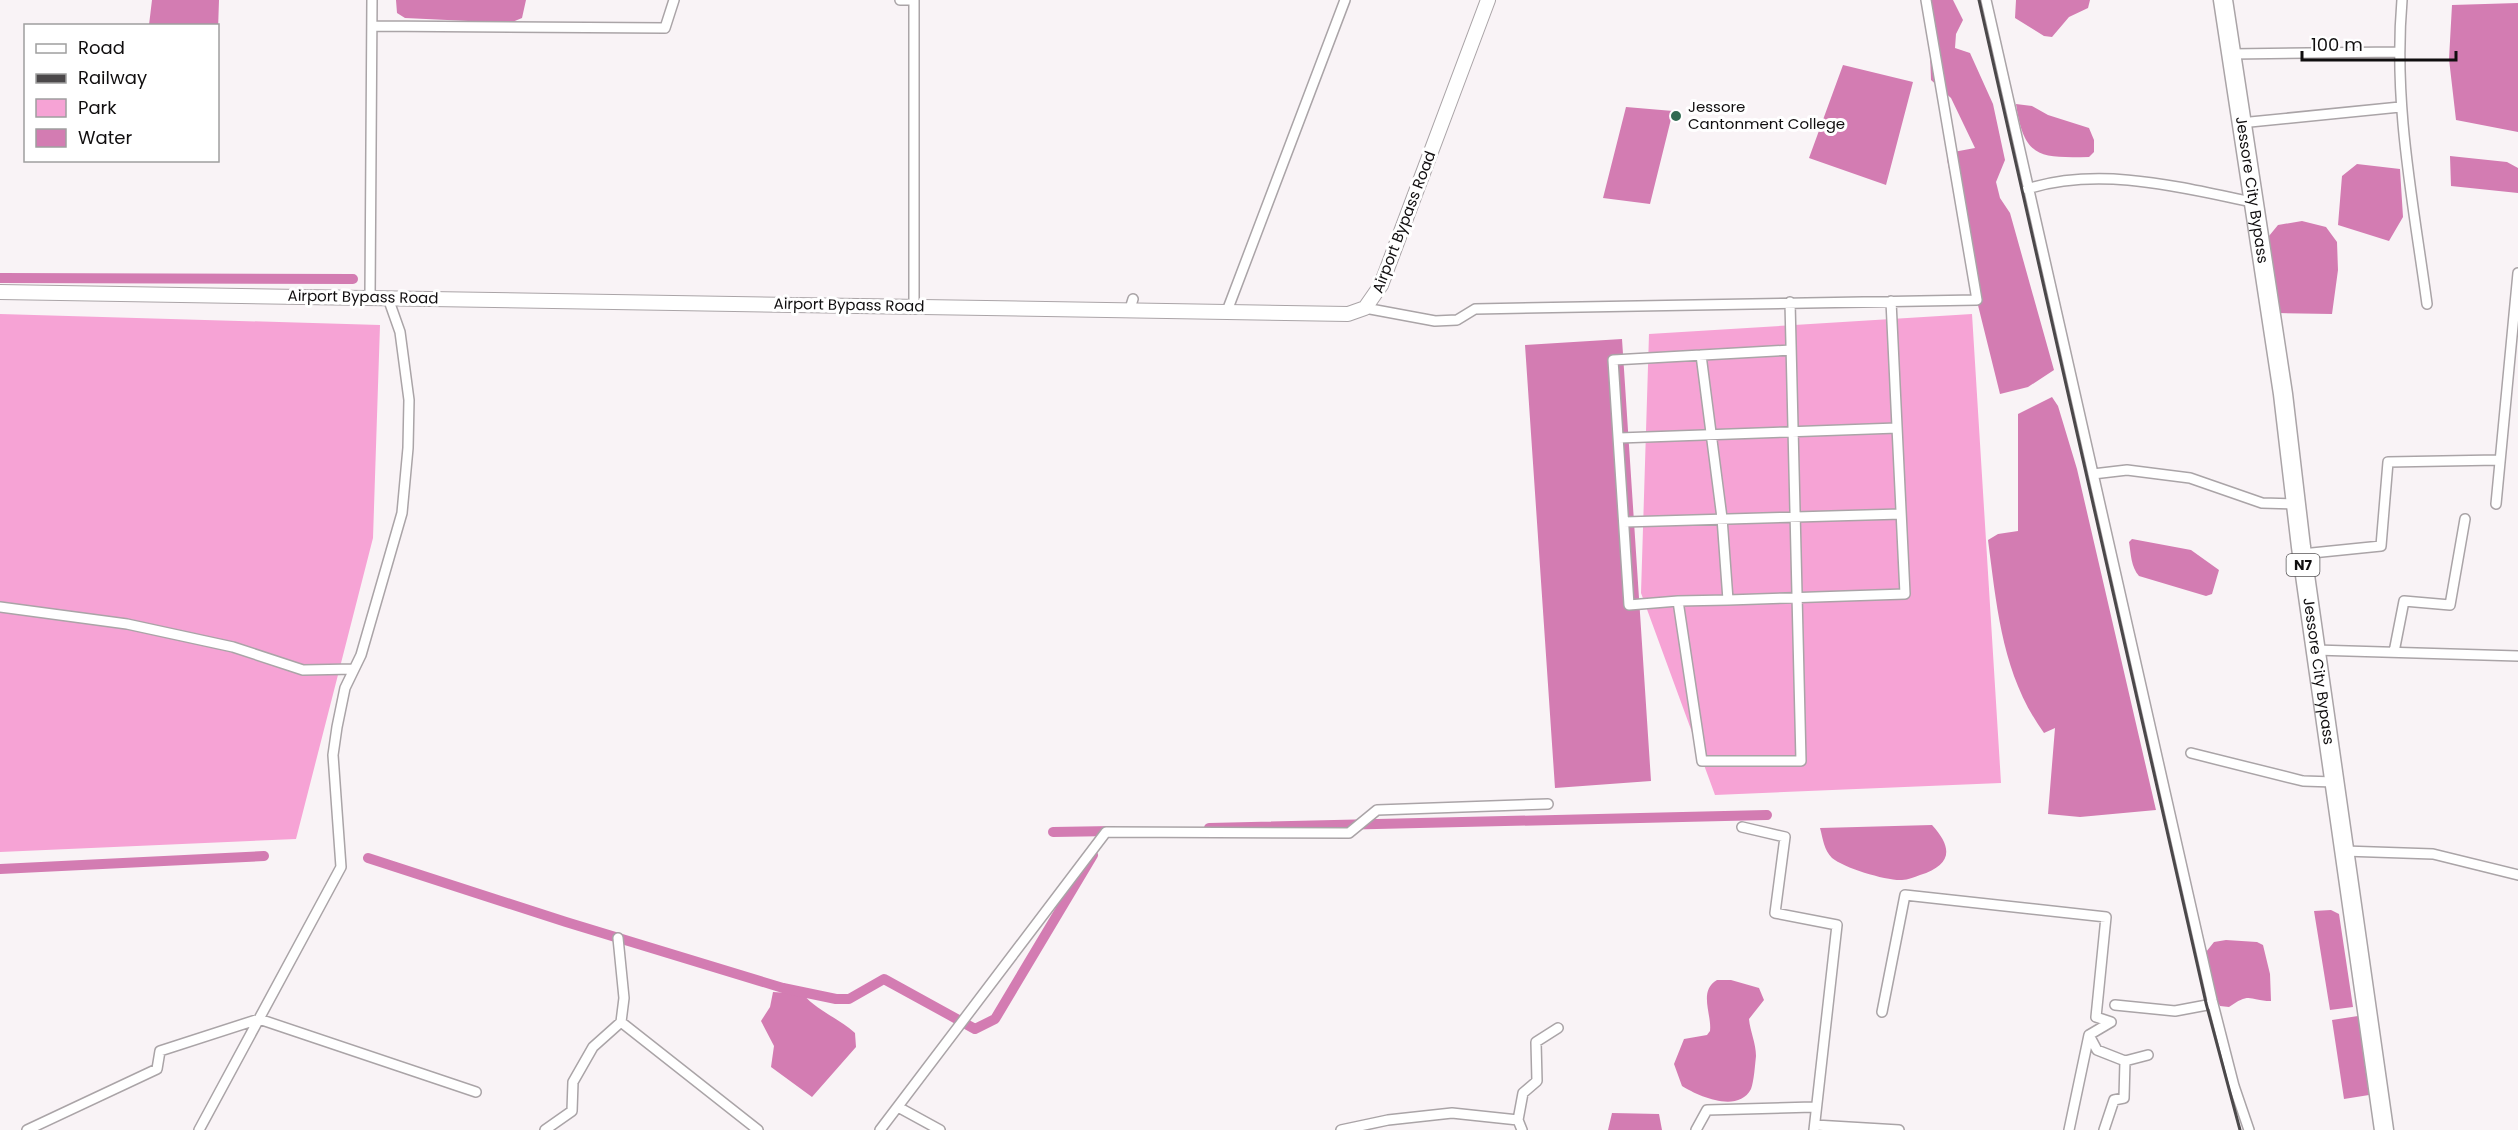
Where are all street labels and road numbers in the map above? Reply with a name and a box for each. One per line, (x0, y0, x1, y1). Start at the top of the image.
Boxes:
street label: Jessore City Bypass (2231, 115, 2274, 265)
street label: Airport Bypass Road (1367, 148, 1440, 296)
street label: Airport Bypass Road (287, 285, 439, 308)
street label: Airport Bypass Road (773, 293, 925, 316)
road number: N7 (2286, 554, 2320, 576)
street label: Jessore City Bypass (2298, 596, 2340, 746)

